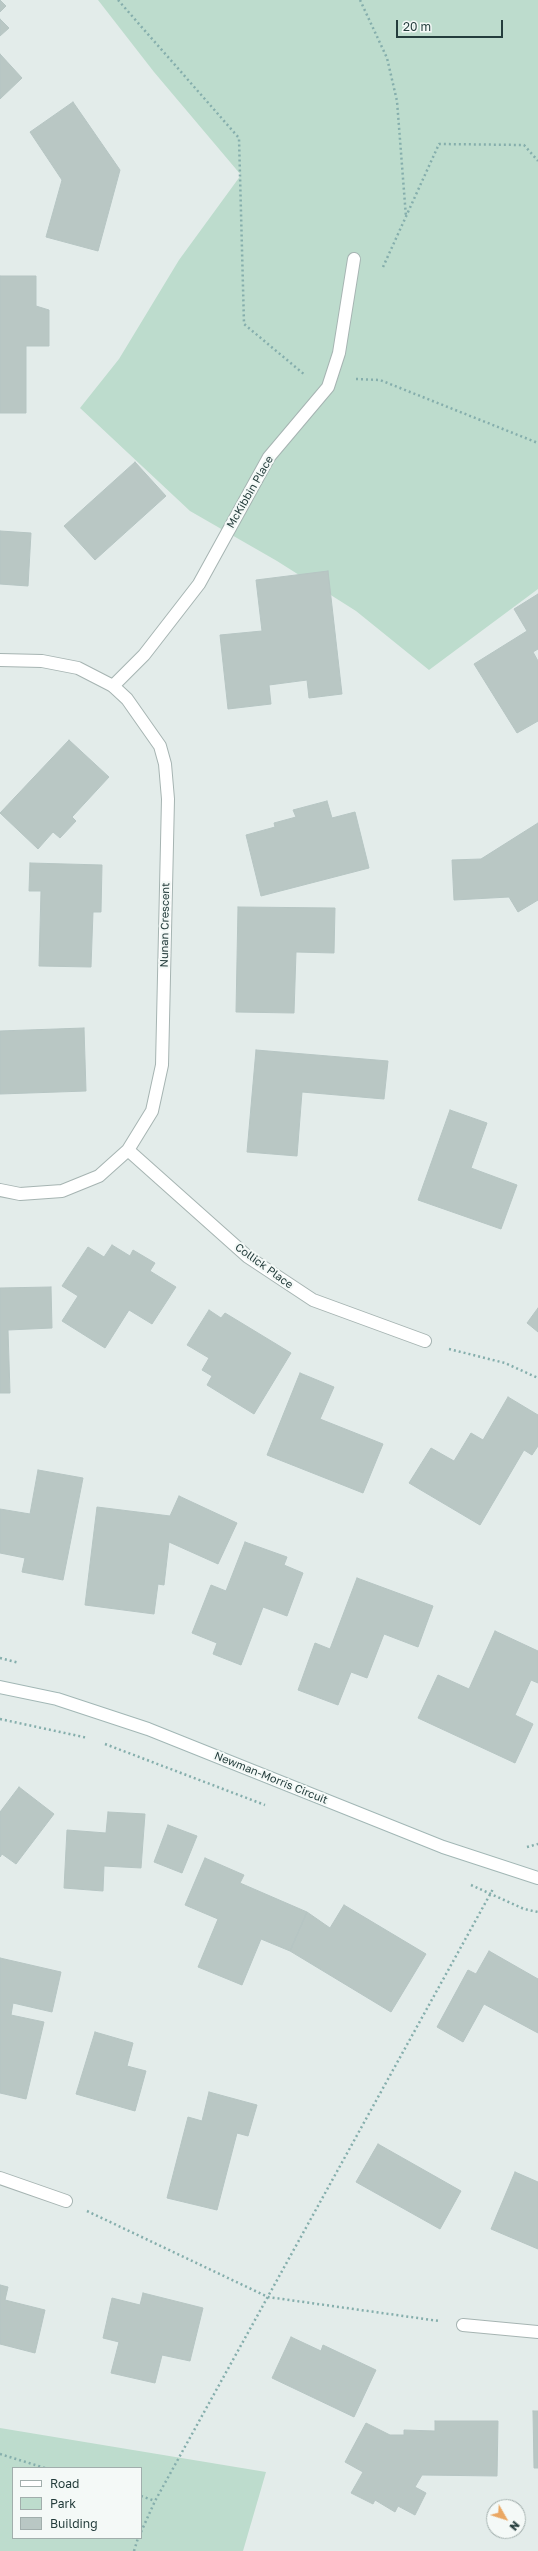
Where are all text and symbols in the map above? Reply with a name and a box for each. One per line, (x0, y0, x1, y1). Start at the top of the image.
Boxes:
scale bar (398, 12, 505, 38)
text: 20 m (403, 19, 431, 34)
street label: McKibbin Place (224, 453, 276, 531)
street label: Nunan Crescent (158, 882, 172, 968)
street label: Collick Place (232, 1241, 296, 1291)
street label: Newman-Morris Circuit (212, 1749, 330, 1807)
legend (12, 2467, 142, 2539)
text: Road (50, 2476, 79, 2491)
text: Park (50, 2496, 76, 2511)
north arrow (486, 2499, 526, 2539)
text: Building (50, 2516, 98, 2531)
text: N (507, 2519, 523, 2534)

